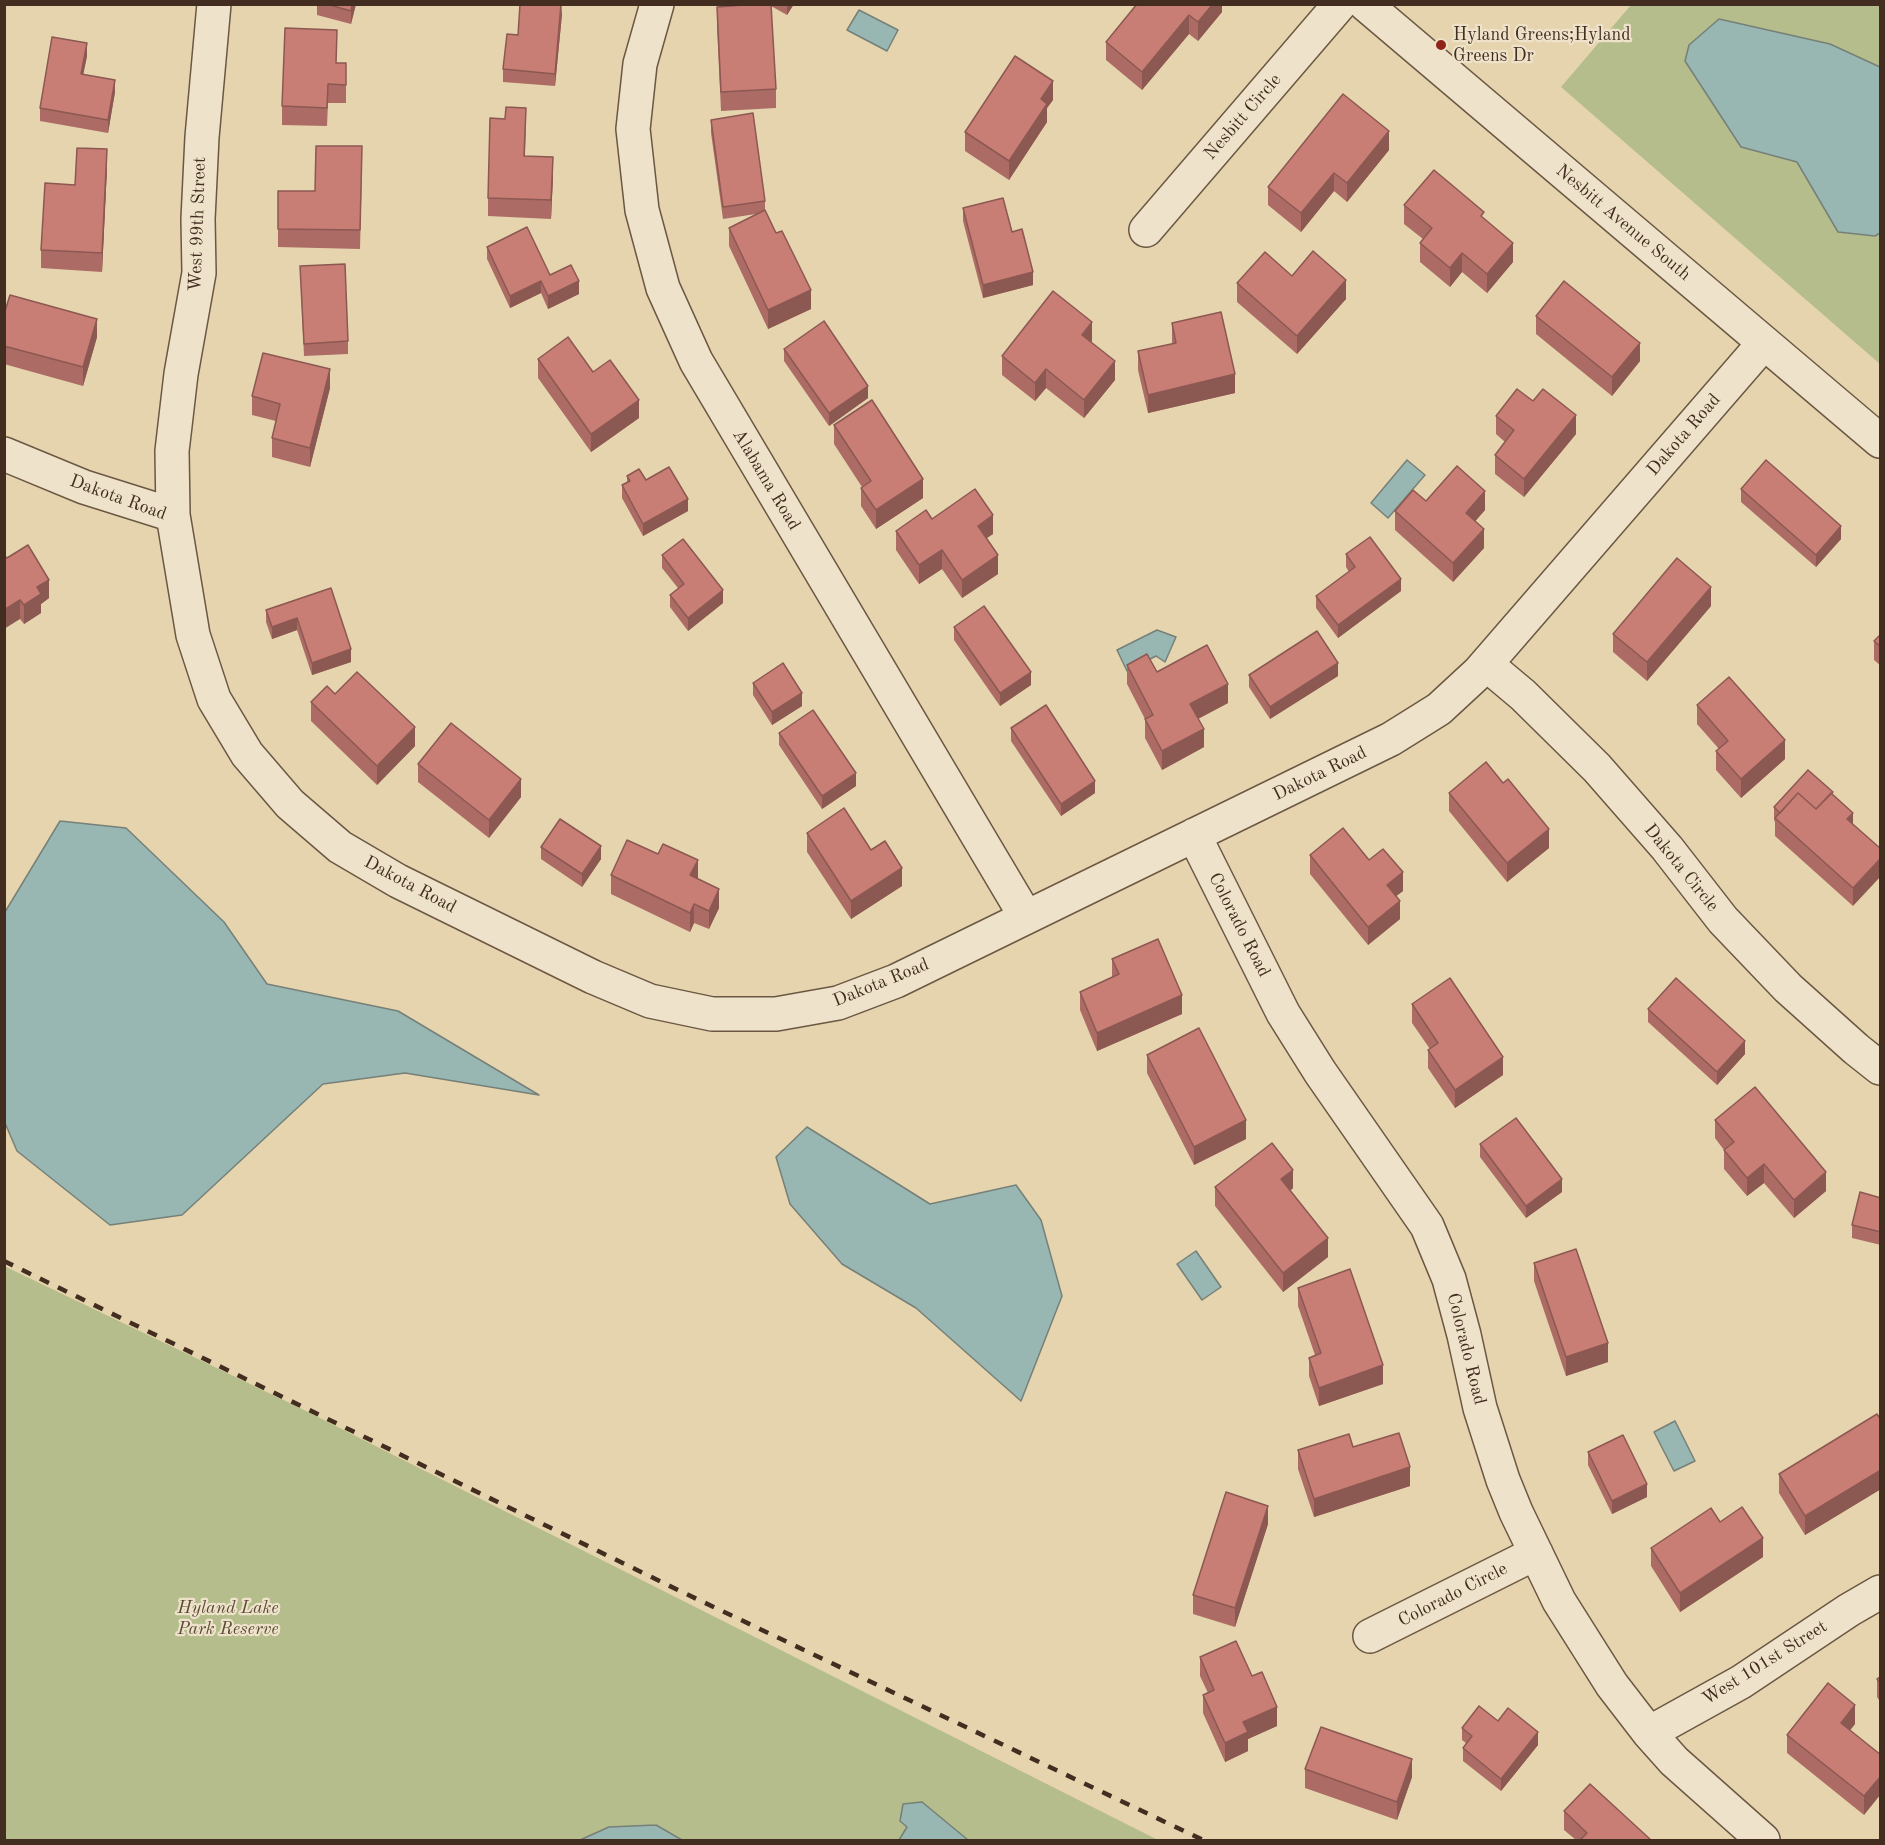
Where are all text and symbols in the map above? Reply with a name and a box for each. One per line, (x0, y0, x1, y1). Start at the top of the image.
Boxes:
place label: Hyland Greens;Hyland Greens Dr (1453, 24, 1631, 66)
marker: Hyland Greens;Hyland Greens Dr (1434, 38, 1448, 52)
street label: Nesbitt Circle (1200, 70, 1286, 164)
street label: West 99th Street (185, 156, 211, 292)
street label: Nesbitt Avenue South (1551, 160, 1695, 286)
street label: Dakota Road (1643, 390, 1725, 480)
street label: Alabama Road (727, 426, 805, 534)
street label: Dakota Road (67, 470, 169, 526)
street label: Dakota Road (1270, 742, 1370, 806)
street label: Dakota Circle (1639, 820, 1723, 916)
street label: Dakota Road (360, 852, 460, 918)
street label: Colorado Road (1203, 869, 1275, 981)
street label: Dakota Road (830, 954, 932, 1012)
street label: Colorado Road (1442, 1291, 1490, 1407)
street label: Colorado Circle (1395, 1558, 1511, 1632)
park label: Hyland Lake Park Reserve (177, 1597, 279, 1640)
street label: West 101st Street (1699, 1616, 1831, 1710)

